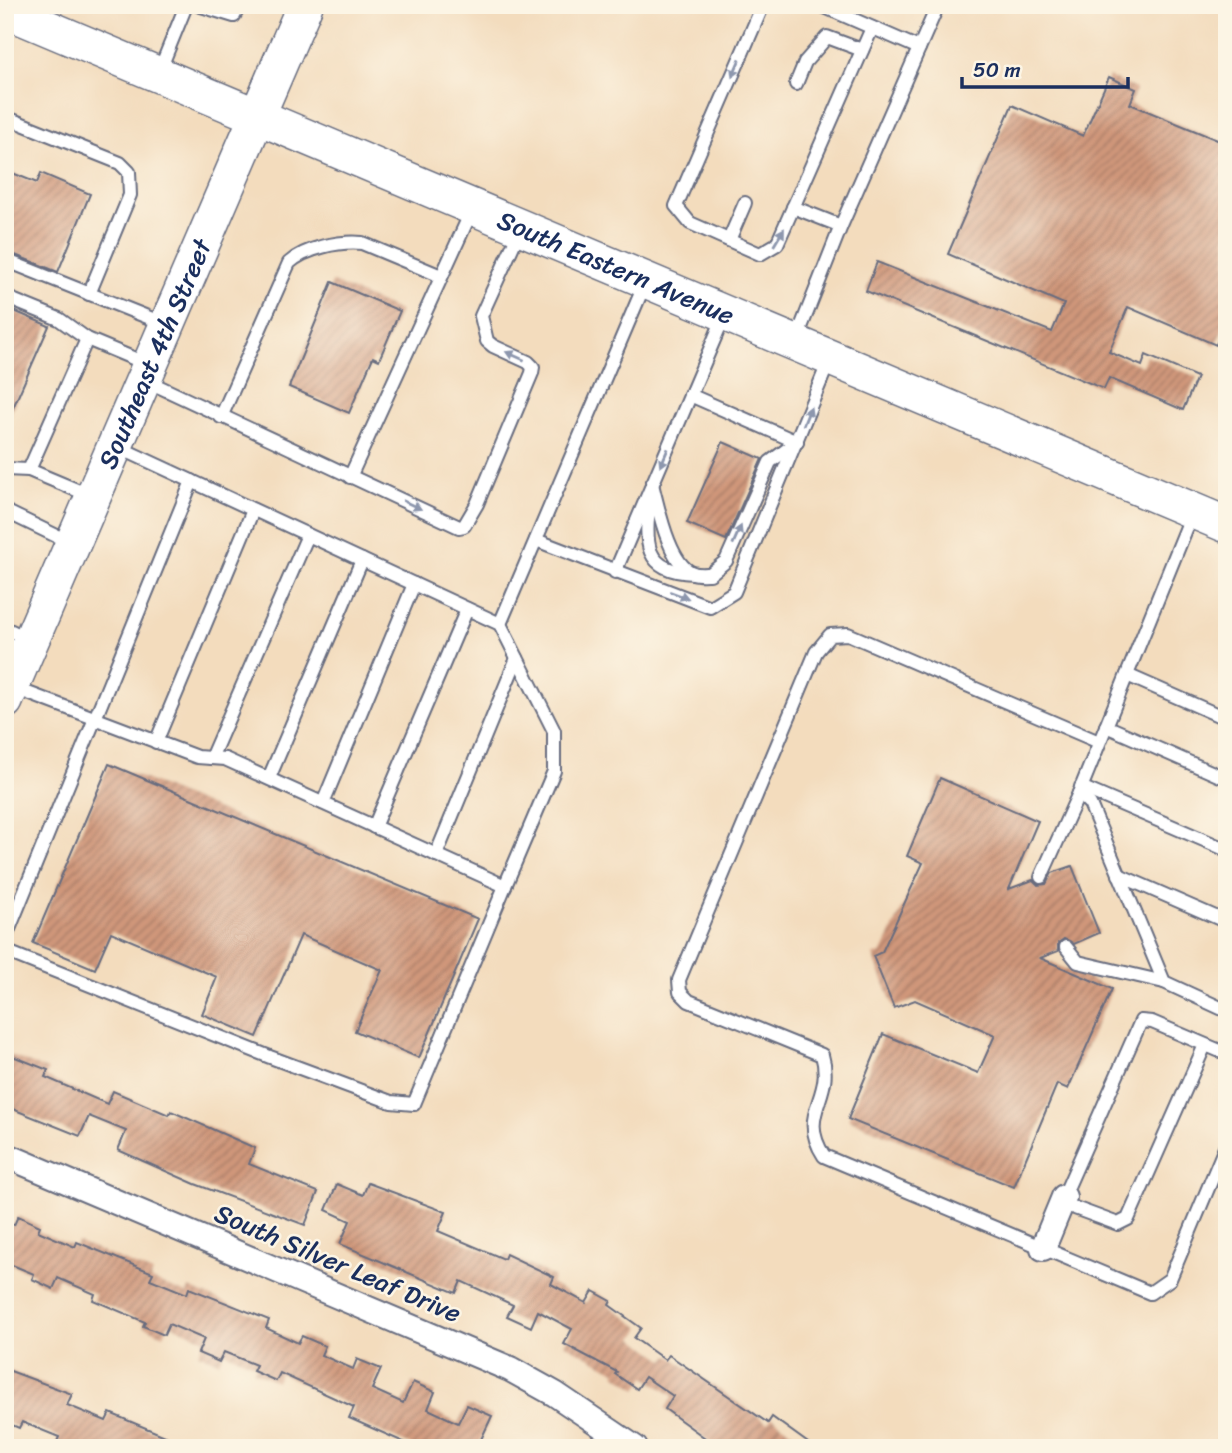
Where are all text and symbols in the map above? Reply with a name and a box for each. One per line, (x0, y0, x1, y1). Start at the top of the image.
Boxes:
scale bar (962, 46, 1129, 90)
text: 50 m (973, 51, 1021, 89)
one-way arrow (730, 58, 742, 78)
street label: South Eastern Avenue (490, 197, 742, 338)
one-way arrow (772, 227, 785, 247)
street label: Southeast 4th Street (85, 230, 225, 476)
one-way arrow (505, 350, 525, 362)
one-way arrow (802, 406, 813, 427)
one-way arrow (658, 447, 669, 468)
one-way arrow (402, 499, 422, 511)
one-way arrow (732, 525, 743, 546)
one-way arrow (669, 590, 690, 601)
street label: South Silver Leaf Drive (207, 1190, 469, 1336)

